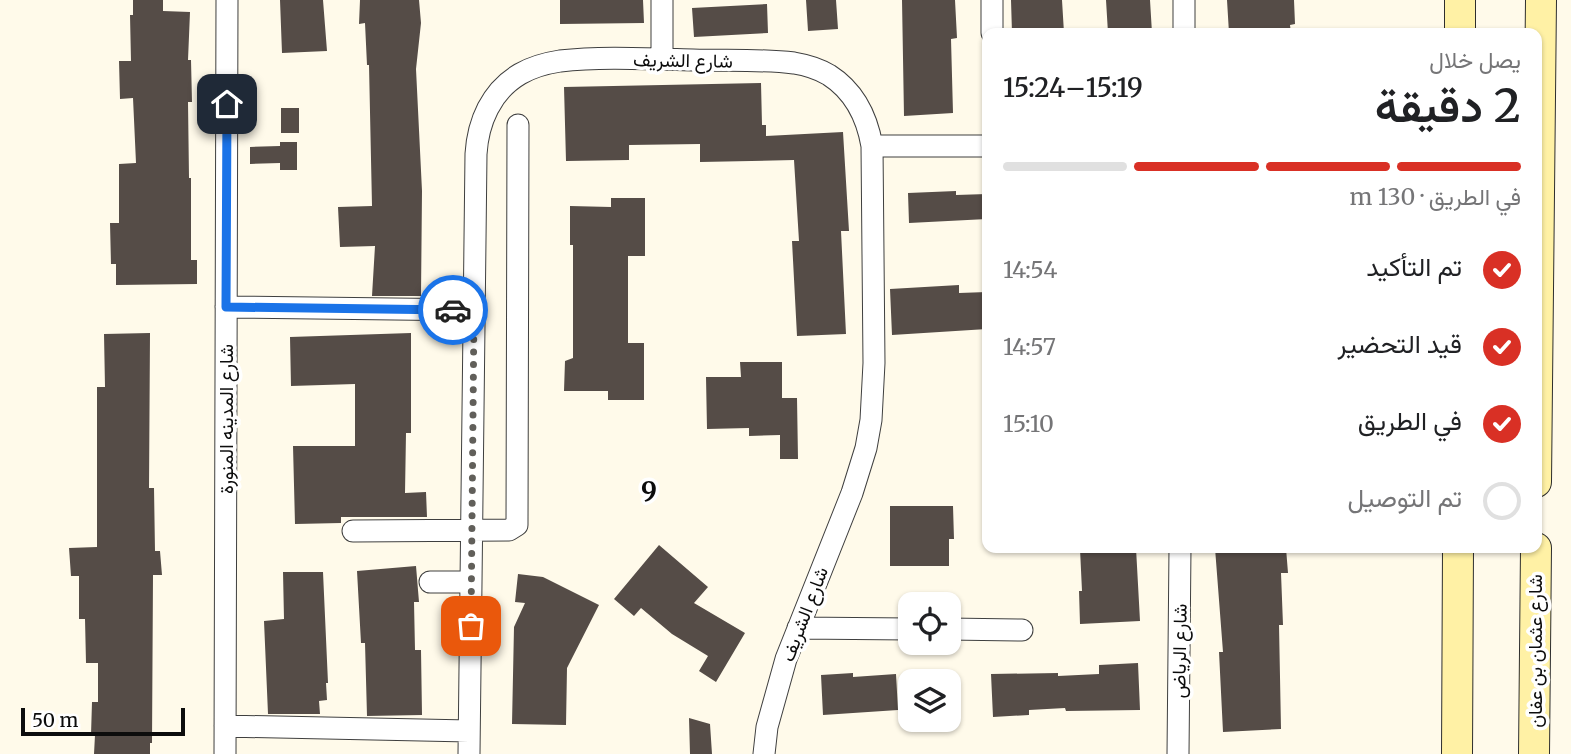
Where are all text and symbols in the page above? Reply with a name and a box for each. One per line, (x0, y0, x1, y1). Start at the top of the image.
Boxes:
text: يصل خلال (1429, 45, 1521, 74)
street label: شارع الشريف (633, 47, 733, 74)
text: 15:19–15:24 (1003, 71, 1143, 104)
pin (197, 74, 257, 134)
text: 2 دقيقة (1375, 77, 1521, 135)
icon: home (208, 85, 246, 123)
text: في الطريق · 130 m (1350, 182, 1521, 211)
text: تم التأكيد (1366, 250, 1462, 283)
icon: check (1483, 251, 1521, 289)
text: 14:54 (1003, 255, 1057, 284)
courier (418, 275, 488, 345)
icon: car (434, 291, 472, 329)
text: قيد التحضير (1337, 327, 1462, 360)
icon: check (1483, 328, 1521, 366)
text: 14:57 (1003, 332, 1056, 361)
street label: شارع المدينه المنورة (214, 344, 239, 494)
text: في الطريق (1358, 404, 1462, 437)
icon: check (1483, 405, 1521, 443)
text: 15:10 (1003, 409, 1054, 438)
district label: 9 (641, 475, 659, 508)
text: تم التوصيل (1347, 481, 1462, 514)
street label: شارع الشريف (775, 563, 834, 665)
street label: شارع عثمان بن عفان (1523, 574, 1548, 728)
map controls (898, 592, 961, 732)
button: locate (898, 592, 961, 655)
pin (441, 596, 501, 656)
street label: شارع الرياض (1166, 604, 1193, 698)
icon: bag (452, 607, 490, 645)
button: layers (898, 669, 961, 732)
scale bar (21, 705, 186, 737)
text: 50 m (32, 708, 78, 732)

